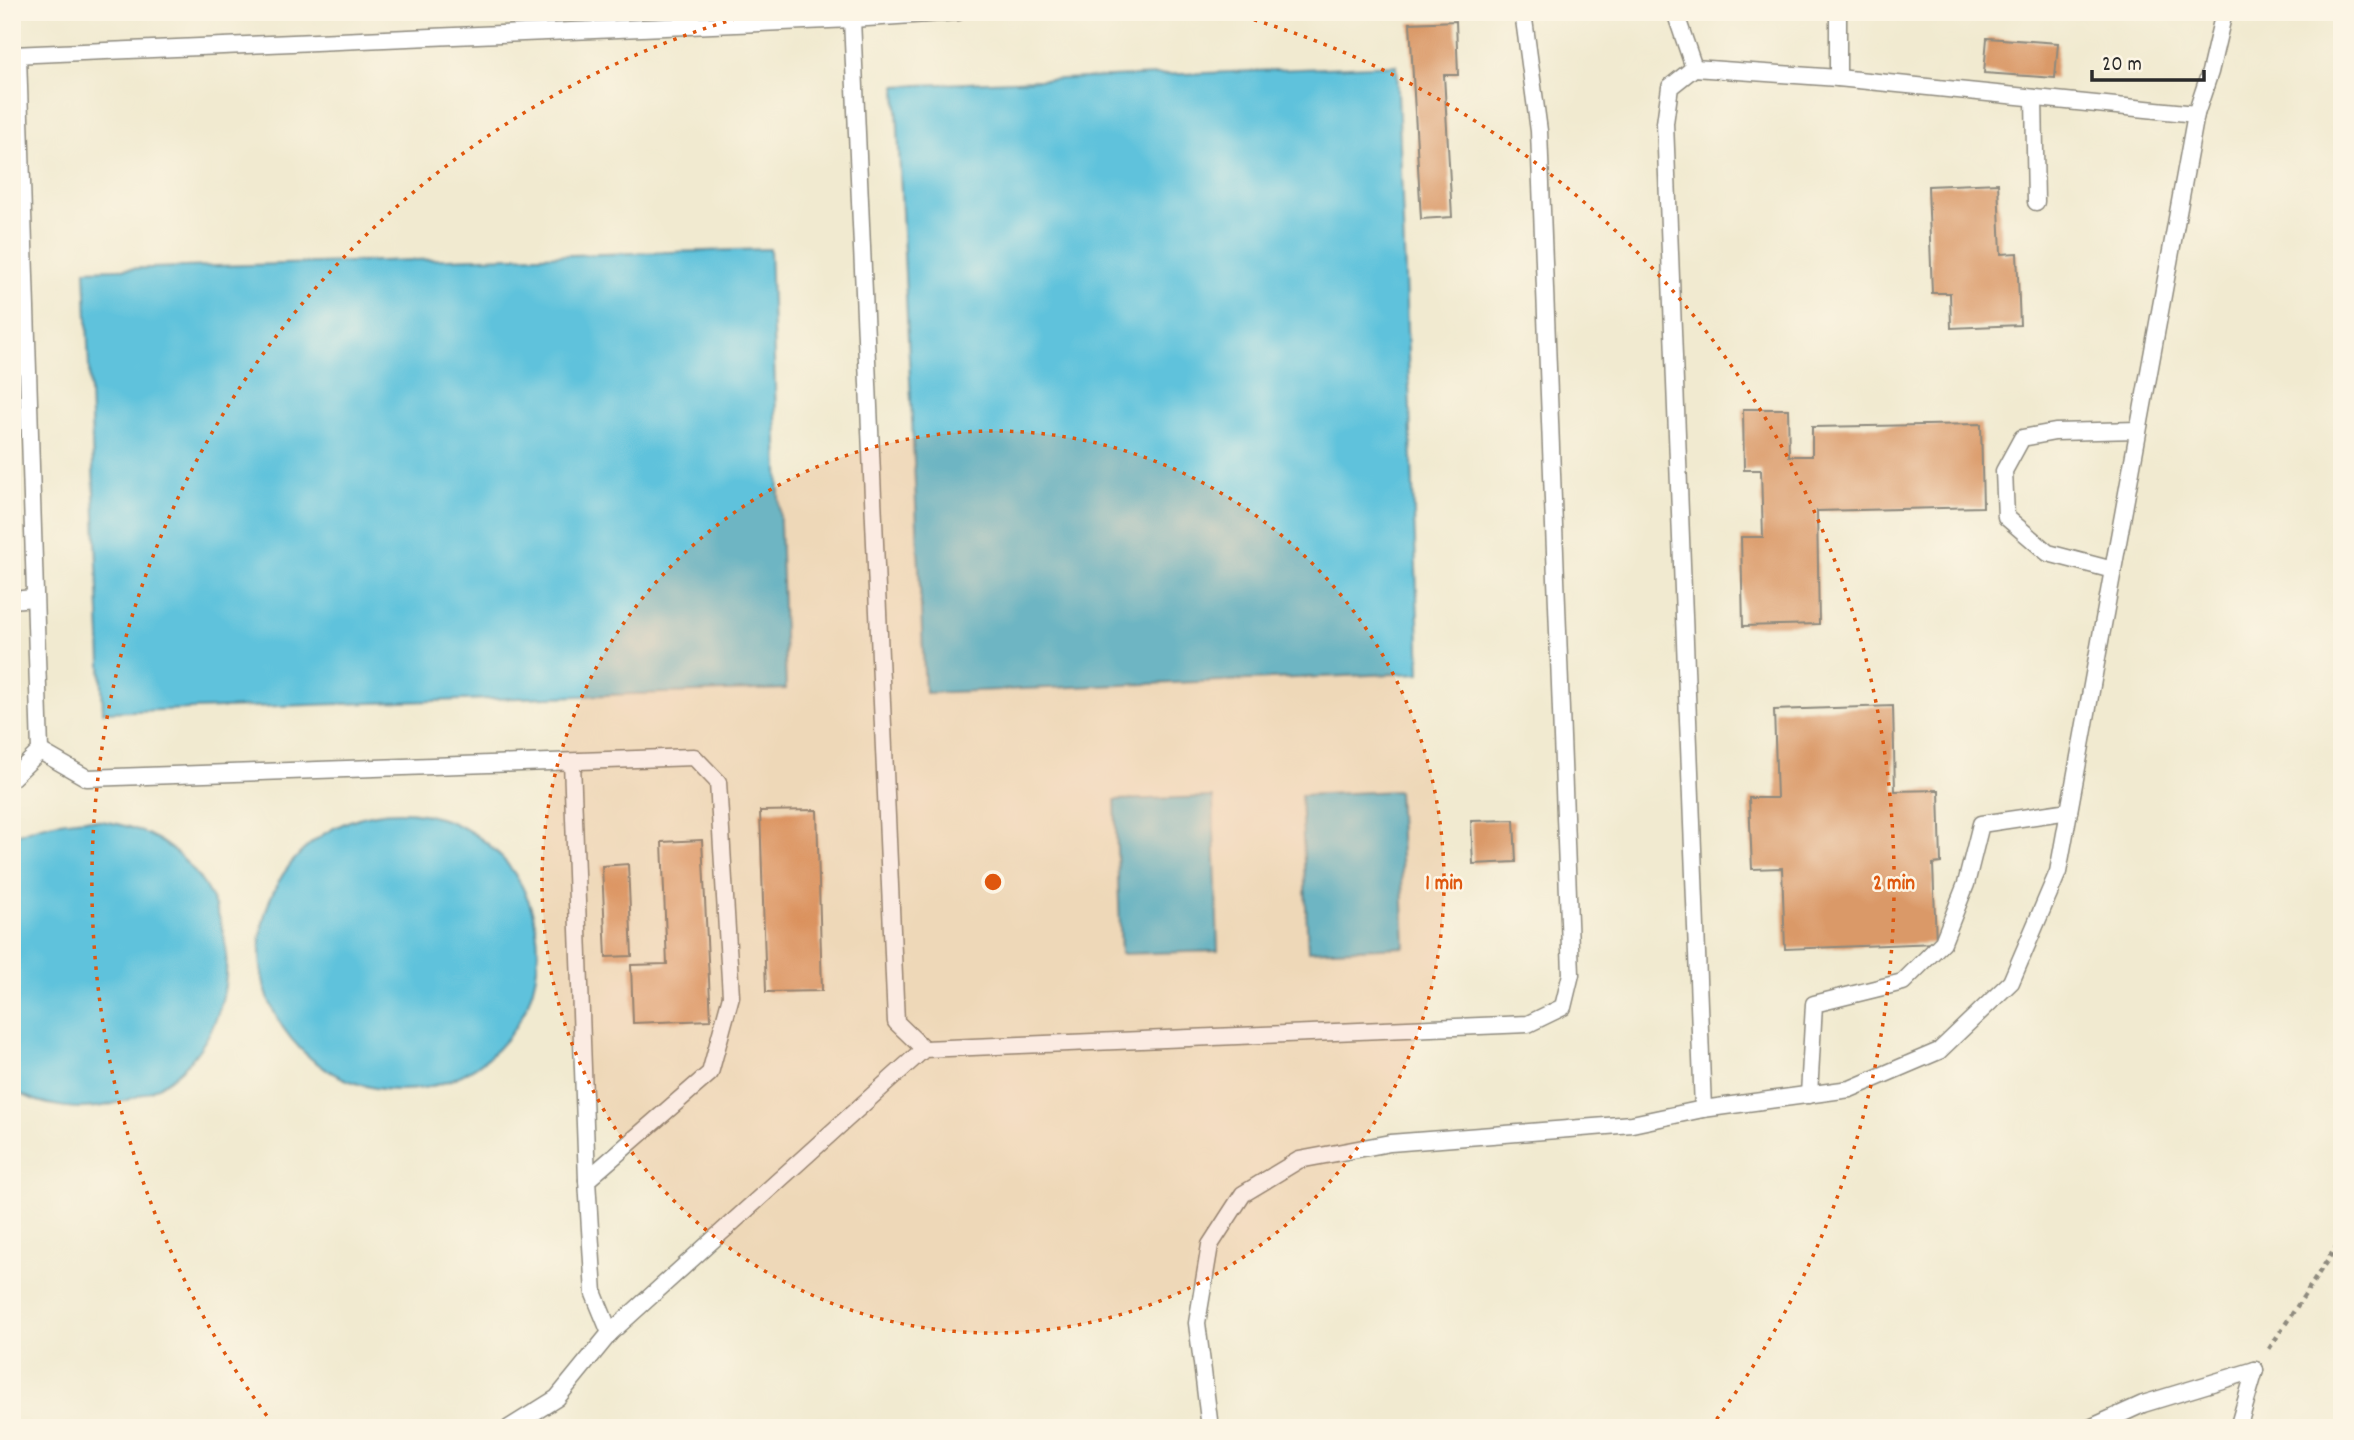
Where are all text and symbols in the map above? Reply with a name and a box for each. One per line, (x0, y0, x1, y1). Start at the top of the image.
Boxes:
scale bar (2092, 38, 2204, 82)
text: 20 m (2102, 51, 2142, 81)
centre of rings (981, 870, 1005, 894)
text: 1 min (1425, 870, 1463, 900)
text: 2 min (1873, 870, 1915, 900)

